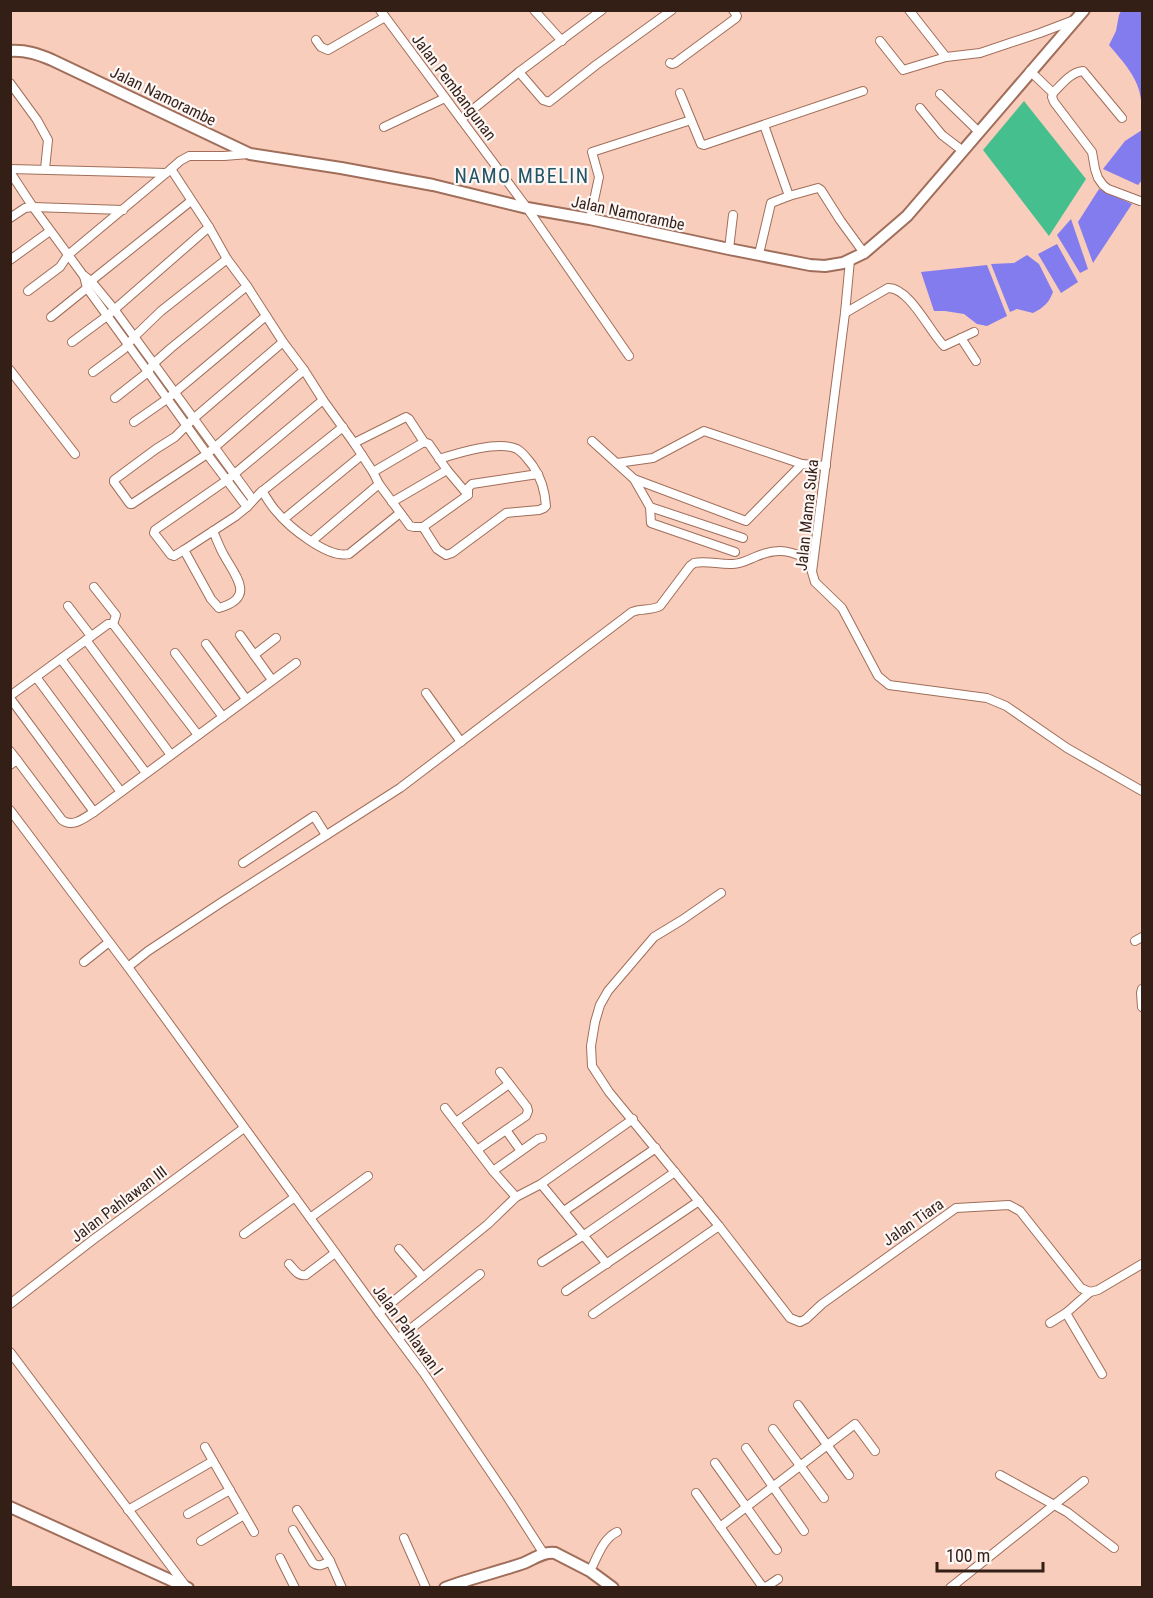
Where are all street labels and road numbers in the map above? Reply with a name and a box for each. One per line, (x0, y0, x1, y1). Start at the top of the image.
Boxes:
street label: Jalan Pembangunan (408, 30, 500, 144)
street label: Jalan Namorambe (107, 62, 219, 130)
street label: Jalan Namorambe (570, 192, 686, 234)
street label: Jalan Mama Suka (792, 458, 822, 572)
street label: Jalan Pahlawan III (67, 1162, 171, 1246)
street label: Jalan Tiara (879, 1194, 947, 1250)
street label: Jalan Pahlawan I (369, 1281, 447, 1379)

